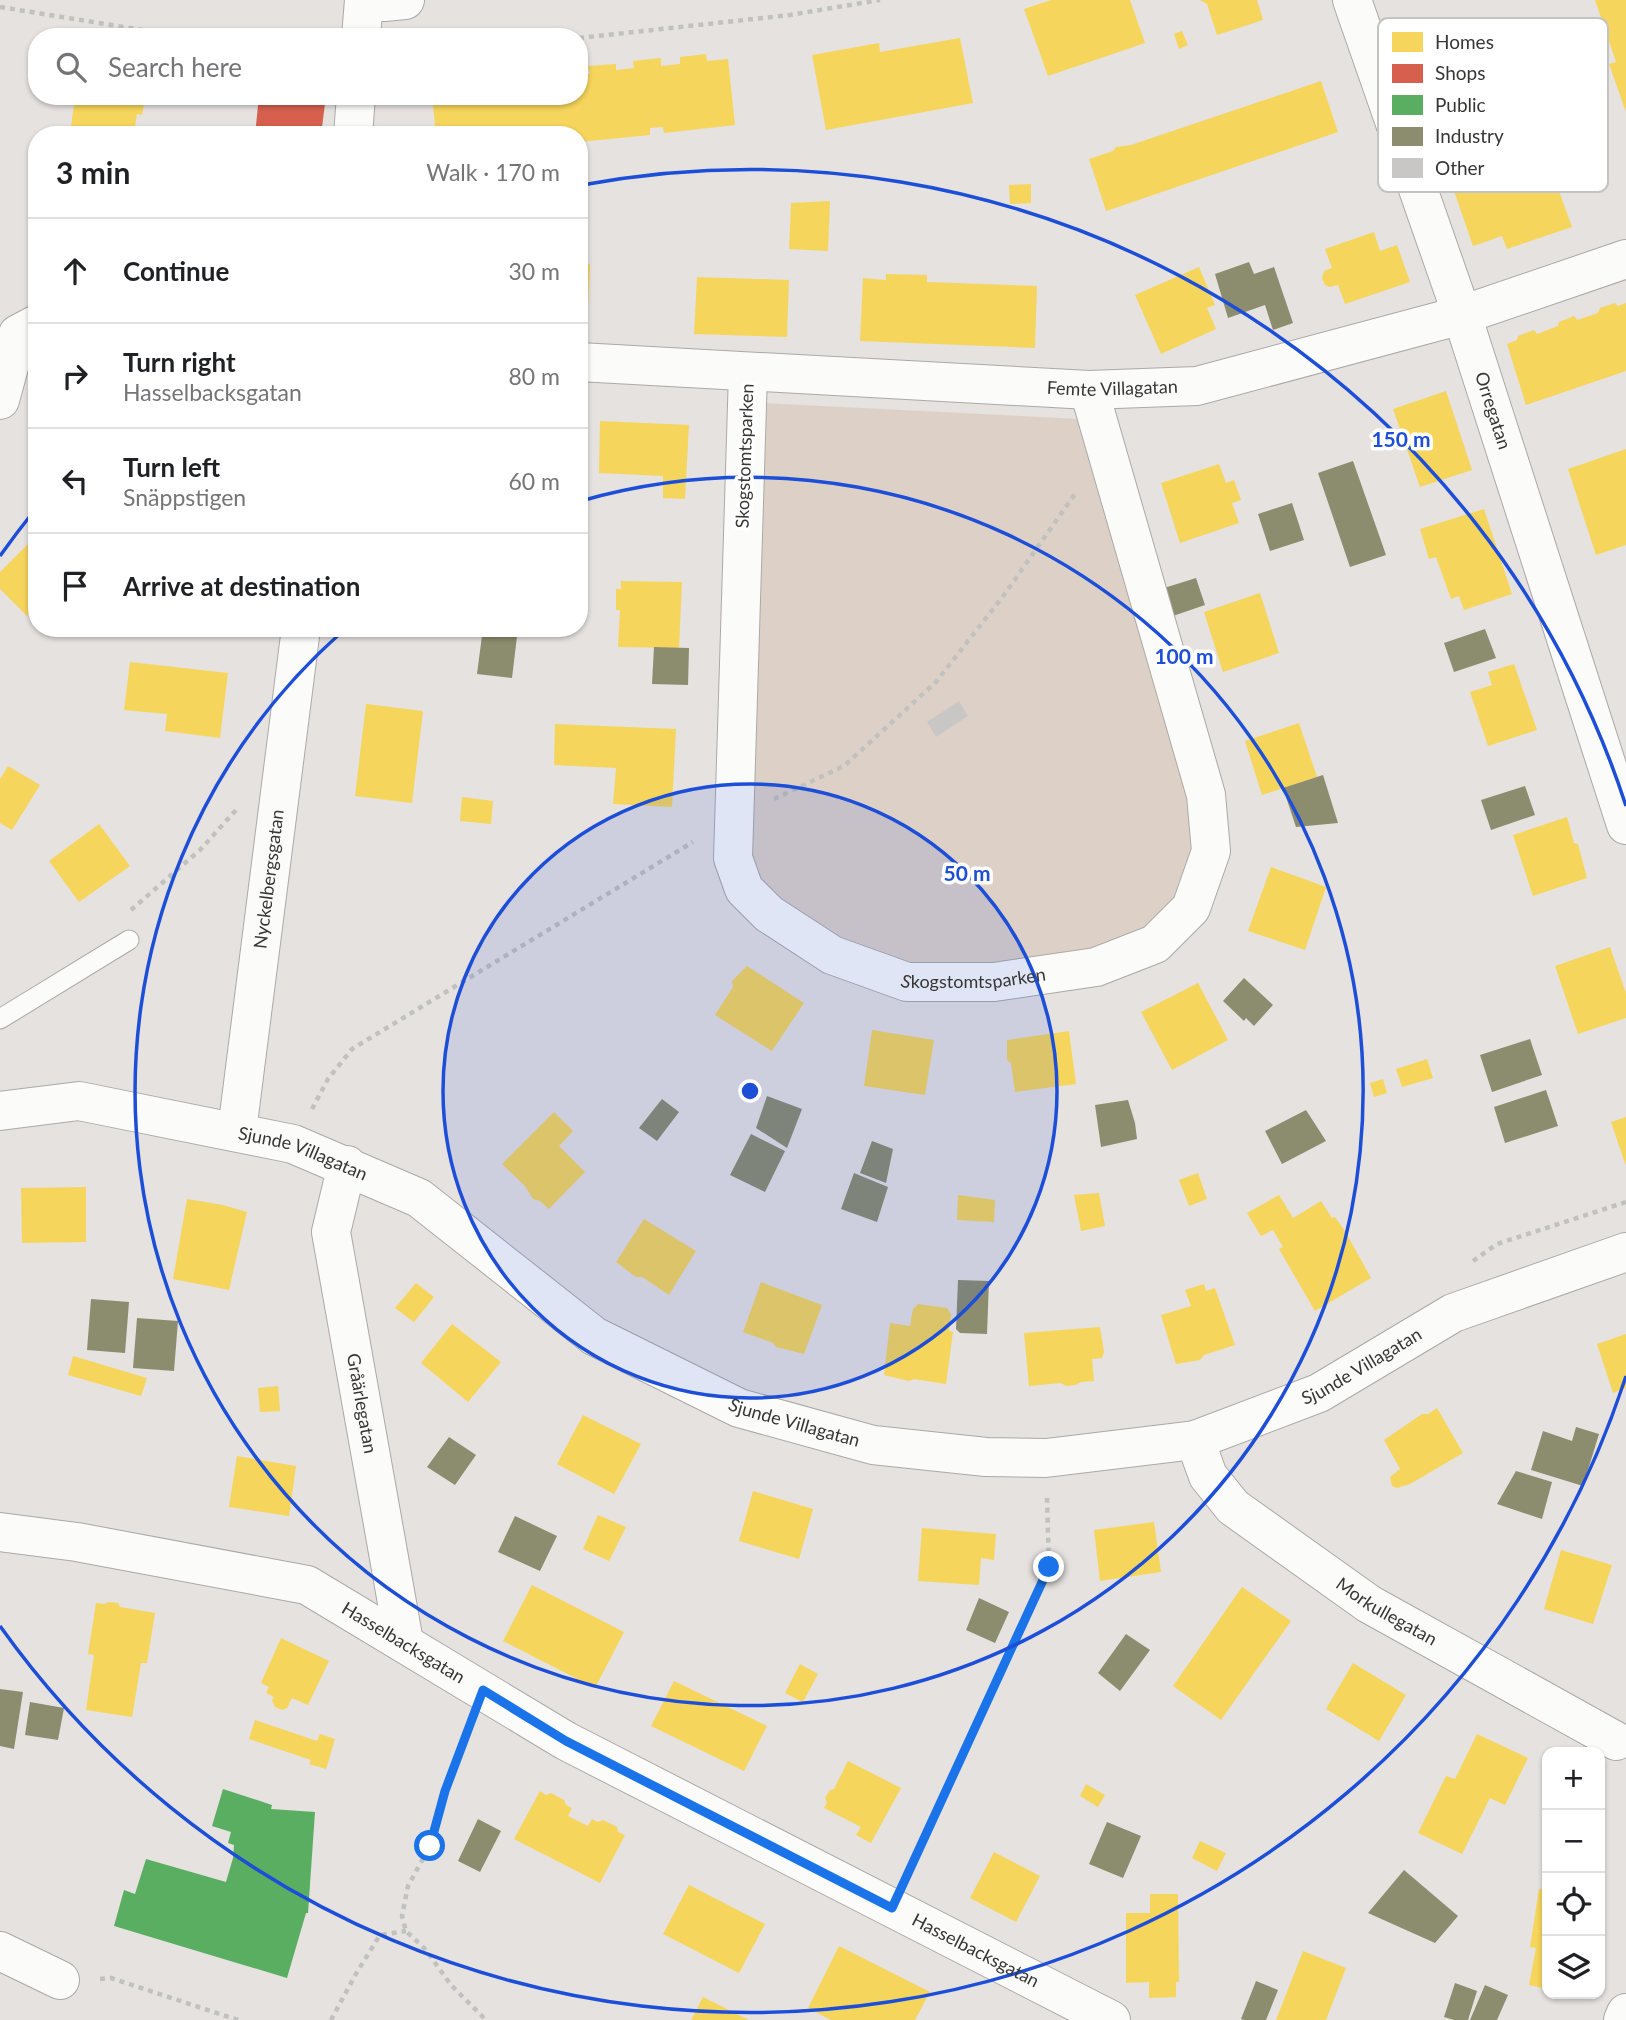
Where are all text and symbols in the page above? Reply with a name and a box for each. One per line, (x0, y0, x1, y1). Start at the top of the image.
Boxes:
legend (1378, 18, 1608, 192)
search box (28, 28, 588, 105)
text: Homes (1435, 30, 1494, 53)
icon: search (52, 48, 90, 86)
text: Search here (108, 51, 242, 83)
text: Shops (1435, 61, 1485, 84)
text: Public (1435, 93, 1486, 116)
text: Industry (1435, 124, 1504, 147)
text: 3 min (56, 154, 130, 190)
text: Other (1435, 156, 1485, 179)
text: Walk · 170 m (426, 158, 560, 186)
icon: ahead (56, 252, 94, 290)
text: Continue (123, 255, 229, 287)
text: 30 m (509, 257, 560, 285)
text: Turn right (123, 346, 236, 378)
icon: right (56, 357, 94, 395)
text: 80 m (509, 362, 560, 390)
street label: Orregatan (1471, 369, 1516, 452)
street label: Femte Villagatan (1046, 375, 1178, 400)
text: Hasselbacksgatan (123, 378, 302, 406)
street label: Skogstomtsparken (730, 383, 758, 529)
text: 150 m (1371, 426, 1431, 451)
text: Turn left (123, 451, 220, 483)
icon: left (56, 462, 94, 500)
text: 60 m (509, 467, 560, 495)
text: Snäppstigen (123, 483, 246, 511)
icon: arrive (56, 567, 94, 605)
text: Arrive at destination (123, 570, 360, 602)
text: 100 m (1154, 643, 1214, 668)
street label: Nyckelbergsgatan (248, 808, 288, 950)
text: 50 m (943, 860, 991, 885)
street label: Skogstomtsparken (898, 963, 1047, 993)
centre of rings (738, 1079, 762, 1103)
street label: Sjunde Villagatan (237, 1121, 371, 1185)
street label: Sjunde Villagatan (1298, 1322, 1425, 1409)
street label: Gråärlegatan (343, 1351, 382, 1455)
street label: Sjunde Villagatan (725, 1393, 863, 1451)
route end (1033, 1551, 1064, 1582)
street label: Morkullegatan (1332, 1572, 1441, 1650)
street label: Hasselbacksgatan (338, 1597, 469, 1688)
map controls (1542, 1747, 1605, 1999)
button: + (1542, 1747, 1605, 1810)
button: − (1542, 1810, 1605, 1873)
route start (414, 1830, 445, 1861)
button: locate (1542, 1873, 1605, 1936)
street label: Hasselbacksgatan (909, 1908, 1043, 1991)
button: layers (1542, 1936, 1605, 1999)

